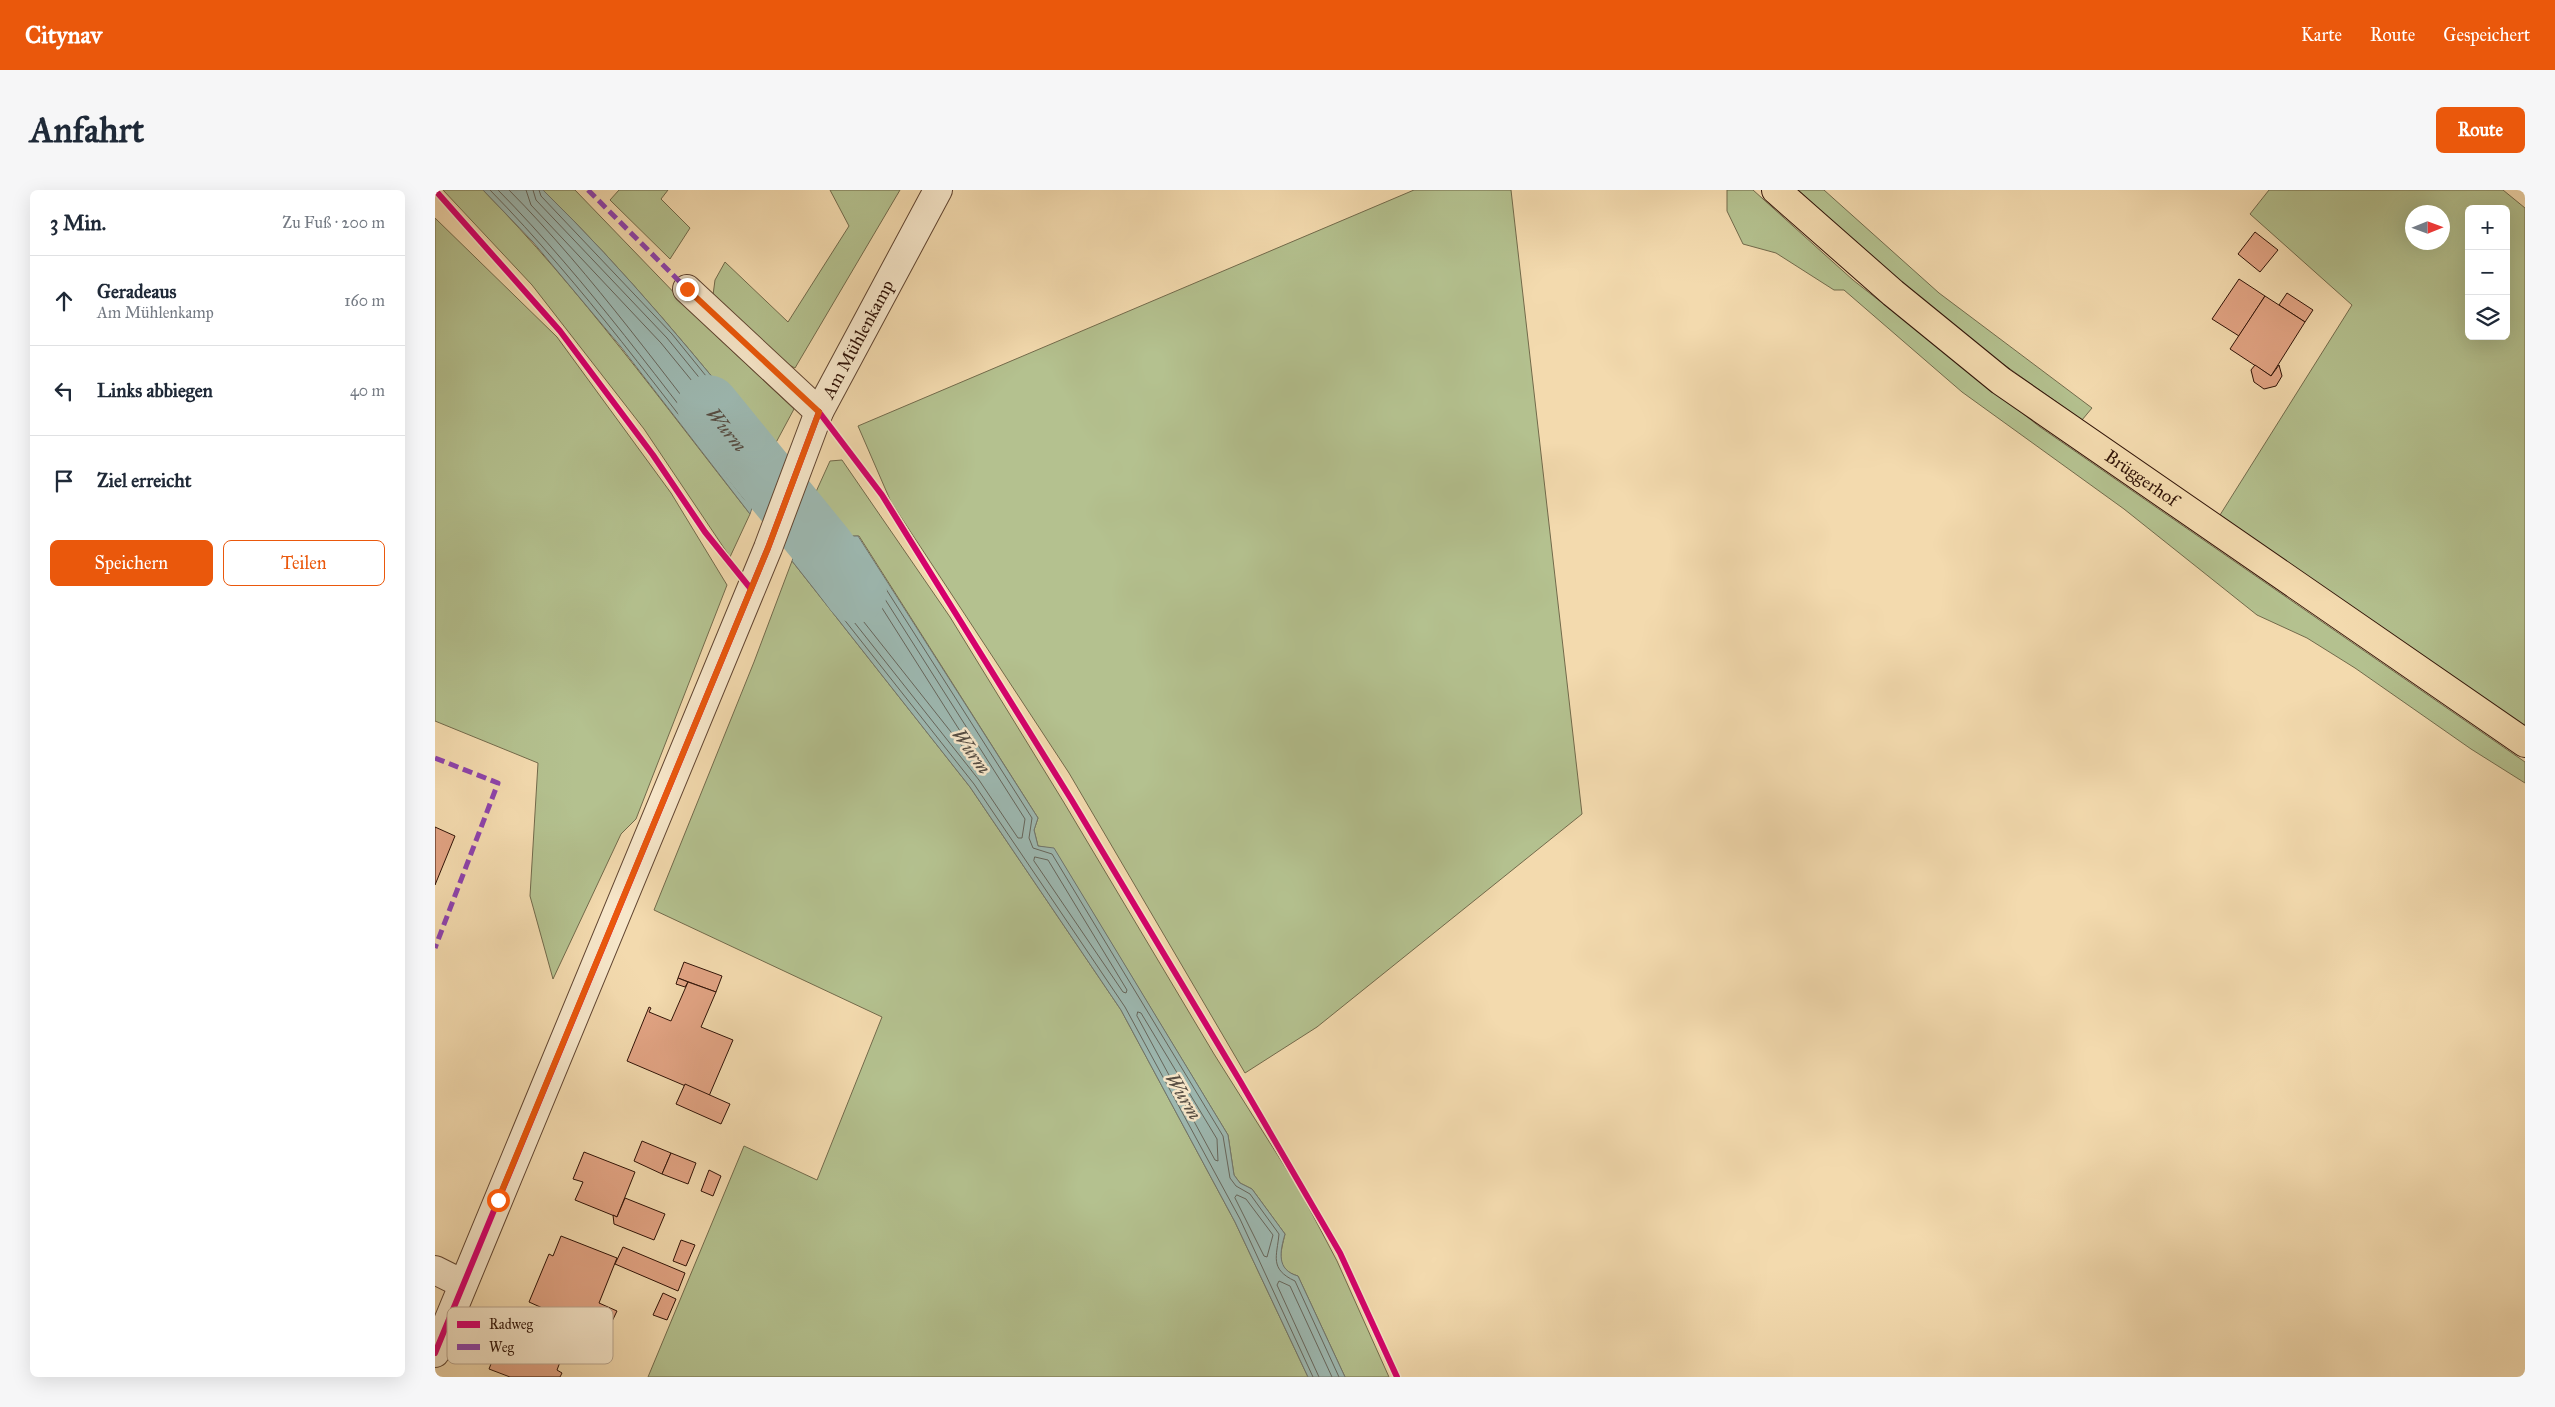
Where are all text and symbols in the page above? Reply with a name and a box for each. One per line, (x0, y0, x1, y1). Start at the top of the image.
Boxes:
text: Citynav (25, 20, 102, 50)
text: Karte (2301, 24, 2342, 46)
text: Route (2370, 24, 2415, 46)
text: Gespeichert (2443, 24, 2530, 46)
button: Route (2436, 107, 2525, 153)
text: Anfahrt (30, 109, 144, 152)
north arrow (2405, 205, 2450, 250)
map controls (2465, 205, 2510, 340)
button: + (2465, 205, 2510, 250)
text: 3 Min. (50, 210, 106, 236)
text: Zu Fuß · 200 m (282, 213, 385, 232)
button: − (2465, 250, 2510, 295)
street label: Am Mühlenkamp (817, 276, 899, 403)
route end (676, 278, 699, 301)
text: Geradeaus (97, 280, 176, 303)
icon: ahead (50, 287, 78, 315)
text: 160 m (344, 291, 385, 310)
button: layers (2465, 295, 2510, 340)
text: Am Mühlenkamp (97, 303, 214, 322)
icon: left (50, 377, 78, 405)
text: Links abbiegen (97, 379, 213, 402)
text: 40 m (350, 381, 385, 400)
water label: Wurm (702, 403, 751, 457)
street label: Brüggerhof (2101, 445, 2185, 513)
icon: arrive (50, 467, 78, 495)
text: Ziel erreicht (97, 469, 191, 492)
button: Speichern (50, 540, 213, 586)
button: Teilen (223, 540, 385, 586)
water label: Wurm (947, 724, 996, 779)
water label: Wurm (1161, 1069, 1206, 1124)
route start (487, 1189, 510, 1212)
legend (447, 1307, 613, 1364)
text: Radweg (489, 1316, 534, 1333)
text: Weg (489, 1339, 515, 1356)

